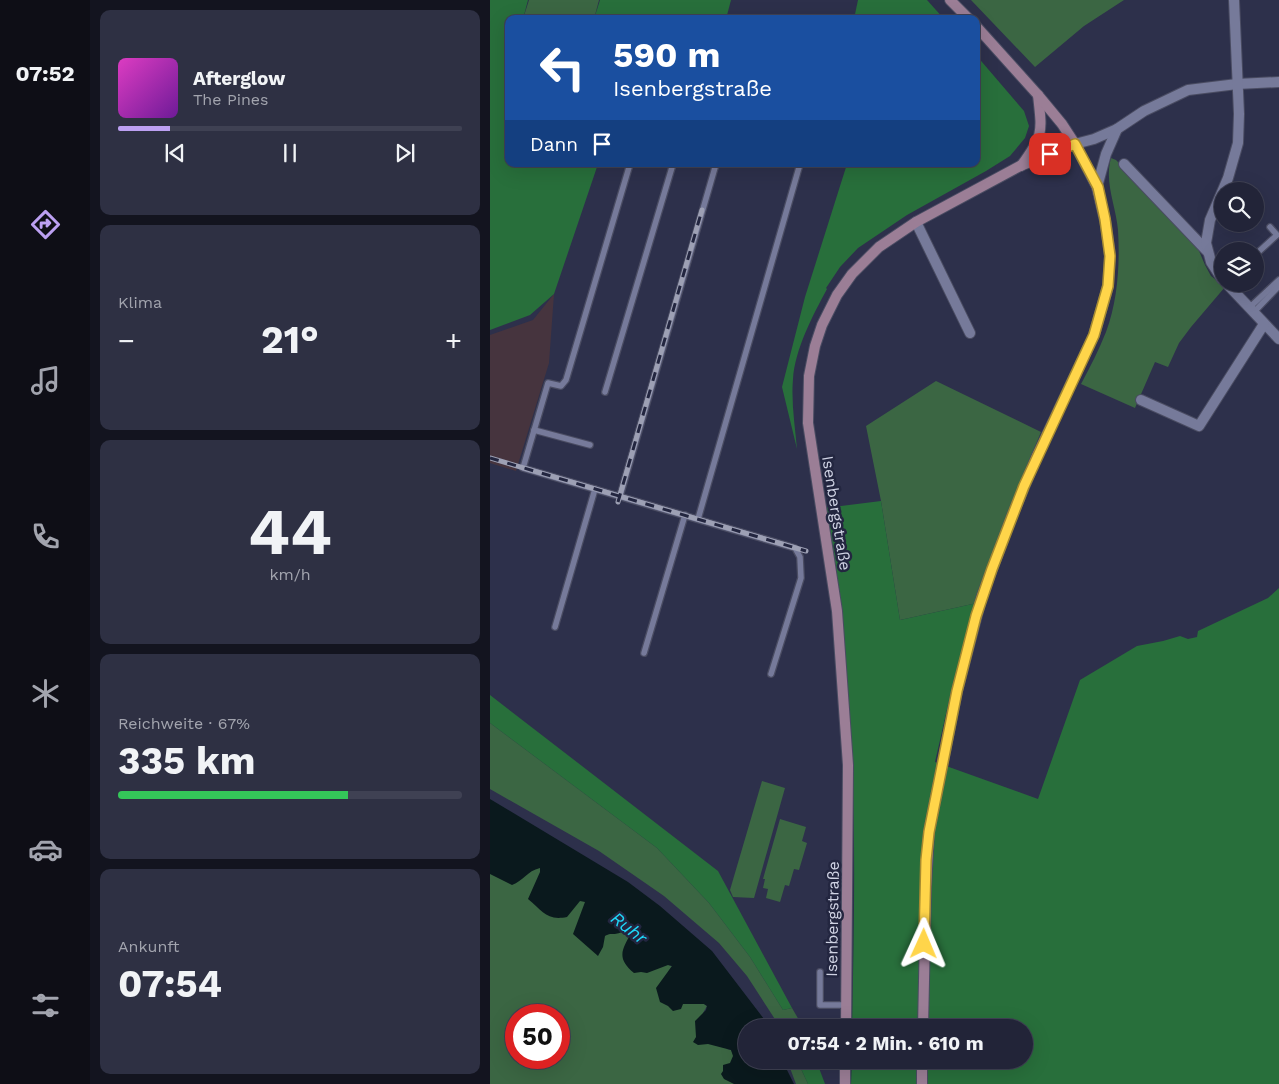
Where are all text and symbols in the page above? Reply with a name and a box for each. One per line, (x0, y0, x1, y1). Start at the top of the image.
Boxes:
text: 590 m (613, 34, 720, 76)
icon: left (530, 35, 595, 100)
text: 07:52 (15, 61, 75, 86)
text: Afterglow (193, 67, 285, 90)
text: Isenbergstraße (613, 76, 772, 101)
text: The Pines (193, 90, 269, 109)
icon: arrive (588, 130, 616, 158)
text: Dann (530, 133, 578, 156)
pin (1029, 133, 1071, 175)
icon: previous (161, 139, 189, 167)
icon: pause (276, 139, 304, 167)
icon: next (391, 139, 419, 167)
icon: arrive (1036, 140, 1064, 168)
map controls (1214, 182, 1264, 292)
button: search (1214, 182, 1264, 232)
icon: directions (28, 207, 63, 242)
button: layers (1214, 242, 1264, 292)
text: Klima (118, 293, 162, 312)
text: 21° (261, 318, 319, 362)
text: − (118, 324, 135, 357)
text: + (445, 324, 462, 357)
icon: music (28, 363, 63, 398)
street label: Isenbergstraße (818, 454, 855, 572)
text: 44 (248, 494, 332, 570)
icon: phone (28, 519, 63, 554)
text: km/h (269, 565, 311, 584)
icon: climate (28, 676, 63, 711)
text: Reichweite · 67% (118, 714, 250, 733)
text: 335 km (118, 739, 255, 783)
icon: car (28, 832, 63, 867)
street label: Isenbergstraße (822, 861, 843, 977)
water label: Ruhr (607, 907, 652, 949)
position arrow (897, 917, 949, 969)
text: Ankunft (118, 937, 179, 956)
text: 07:54 (118, 962, 222, 1006)
icon: filters (28, 988, 63, 1023)
speed limit sign: 50 (505, 1004, 570, 1069)
text: 07:54 · 2 Min. · 610 m (787, 1032, 984, 1055)

